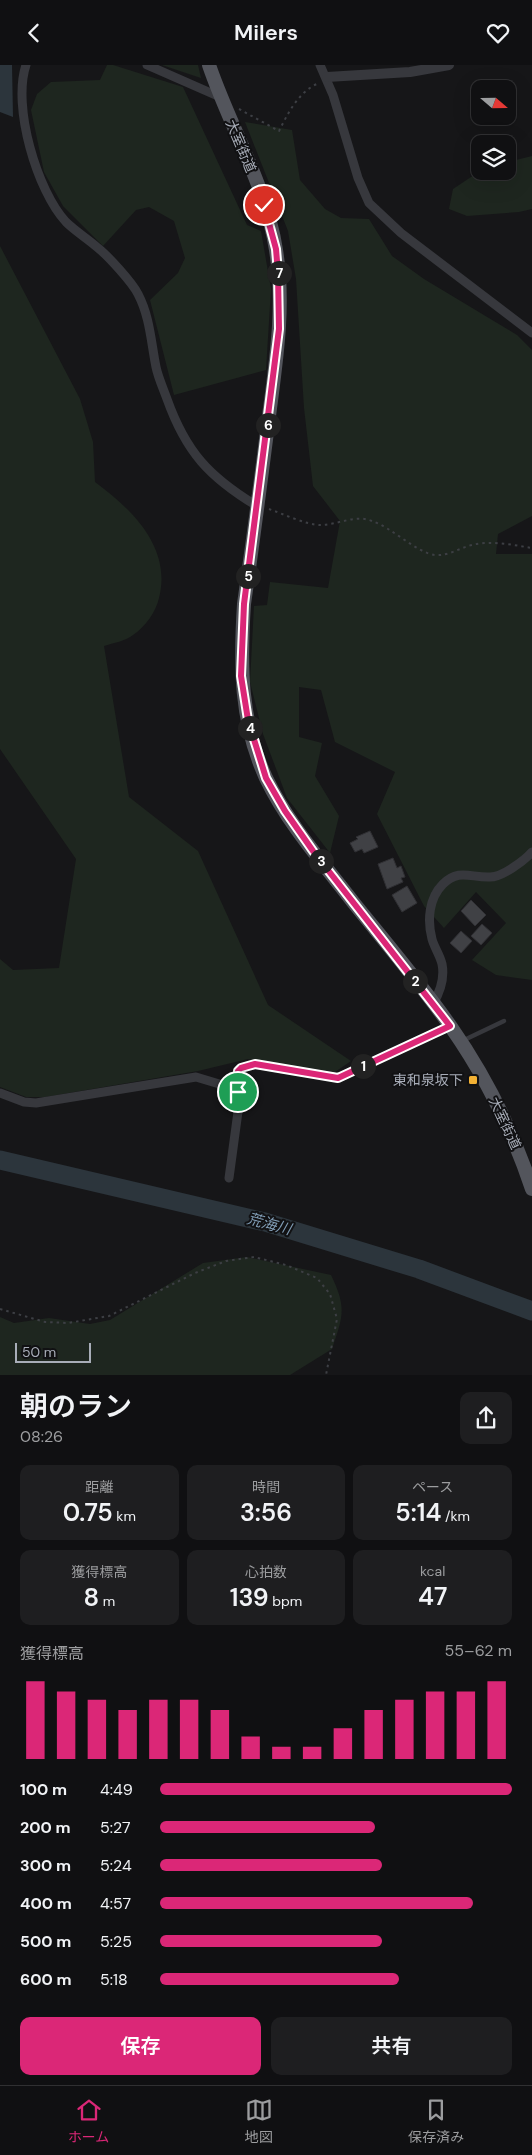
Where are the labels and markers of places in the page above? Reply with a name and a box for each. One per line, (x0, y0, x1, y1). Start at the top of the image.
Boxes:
pin (243, 184, 285, 226)
pin: 7 (266, 261, 292, 285)
pin: 6 (256, 413, 280, 437)
pin: 5 (236, 563, 260, 589)
pin: 4 (238, 715, 262, 741)
pin: 3 (308, 849, 334, 873)
pin: 2 (402, 969, 428, 993)
pin: 1 (350, 1053, 376, 1079)
pin (217, 1071, 259, 1113)
place label: 東和泉坂下 (393, 1071, 463, 1089)
marker: 東和泉坂下 (467, 1074, 479, 1086)

